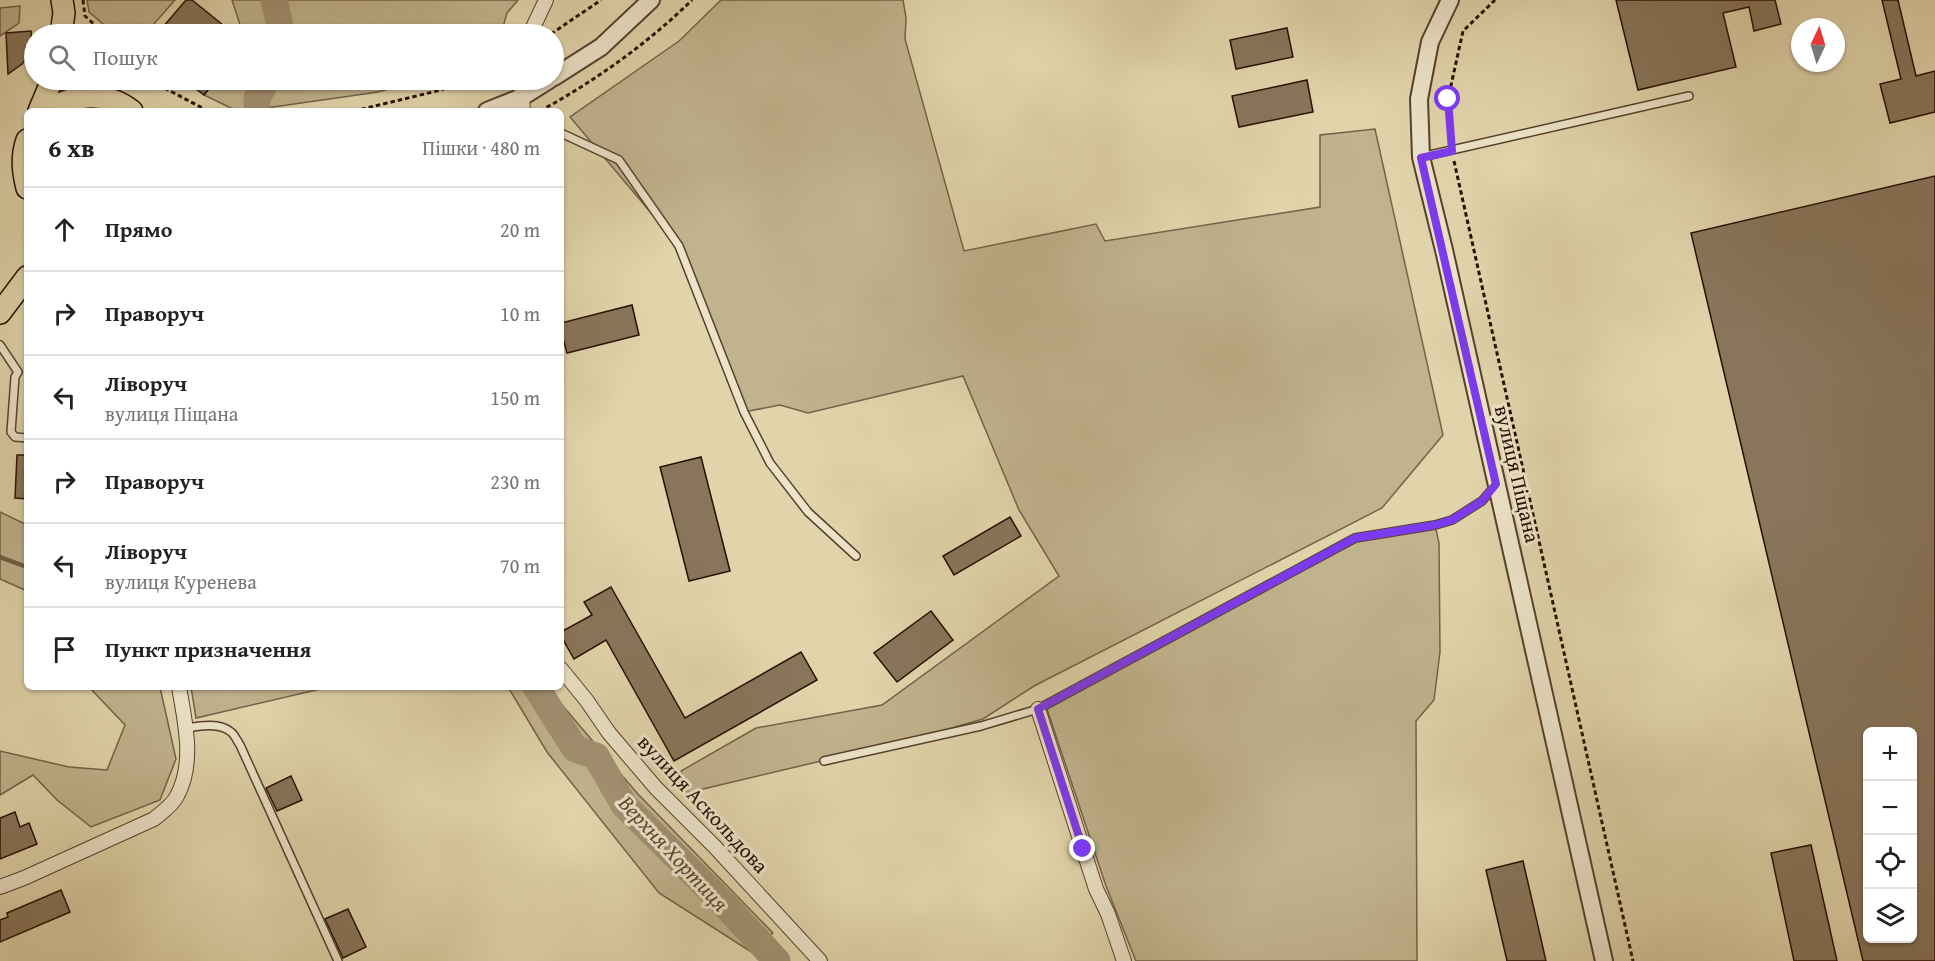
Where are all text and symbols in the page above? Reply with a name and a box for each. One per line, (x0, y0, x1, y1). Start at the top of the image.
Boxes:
north arrow (1791, 18, 1845, 72)
search box (24, 24, 564, 90)
icon: search (45, 41, 78, 74)
text: Пошук (93, 41, 158, 73)
route start (1434, 85, 1460, 111)
text: 6 хв (48, 128, 95, 167)
text: Пішки · 480 m (422, 133, 540, 162)
icon: ahead (48, 213, 81, 246)
text: Прямо (105, 213, 172, 245)
text: 20 m (500, 215, 540, 244)
icon: right (48, 297, 81, 330)
text: Праворуч (105, 297, 204, 329)
text: 10 m (500, 299, 540, 328)
text: Ліворуч (105, 367, 187, 399)
icon: left (48, 381, 81, 414)
text: 150 m (490, 383, 540, 412)
text: вулиця Піщана (105, 399, 238, 428)
street label: вулиця Піщана (1487, 402, 1548, 546)
icon: right (48, 465, 81, 498)
text: Праворуч (105, 465, 204, 497)
text: 230 m (490, 467, 540, 496)
text: Ліворуч (105, 535, 187, 567)
icon: left (48, 549, 81, 582)
text: 70 m (500, 551, 540, 580)
text: вулиця Куренева (105, 567, 257, 596)
icon: arrive (48, 633, 81, 666)
text: Пункт призначення (105, 633, 311, 665)
street label: вулиця Аскольдова (631, 727, 776, 880)
map controls (1863, 727, 1917, 943)
button: + (1863, 727, 1917, 781)
button: − (1863, 781, 1917, 835)
water label: Верхня Хортиця (611, 787, 737, 918)
route end (1069, 835, 1095, 861)
button: locate (1863, 835, 1917, 889)
button: layers (1863, 889, 1917, 943)

